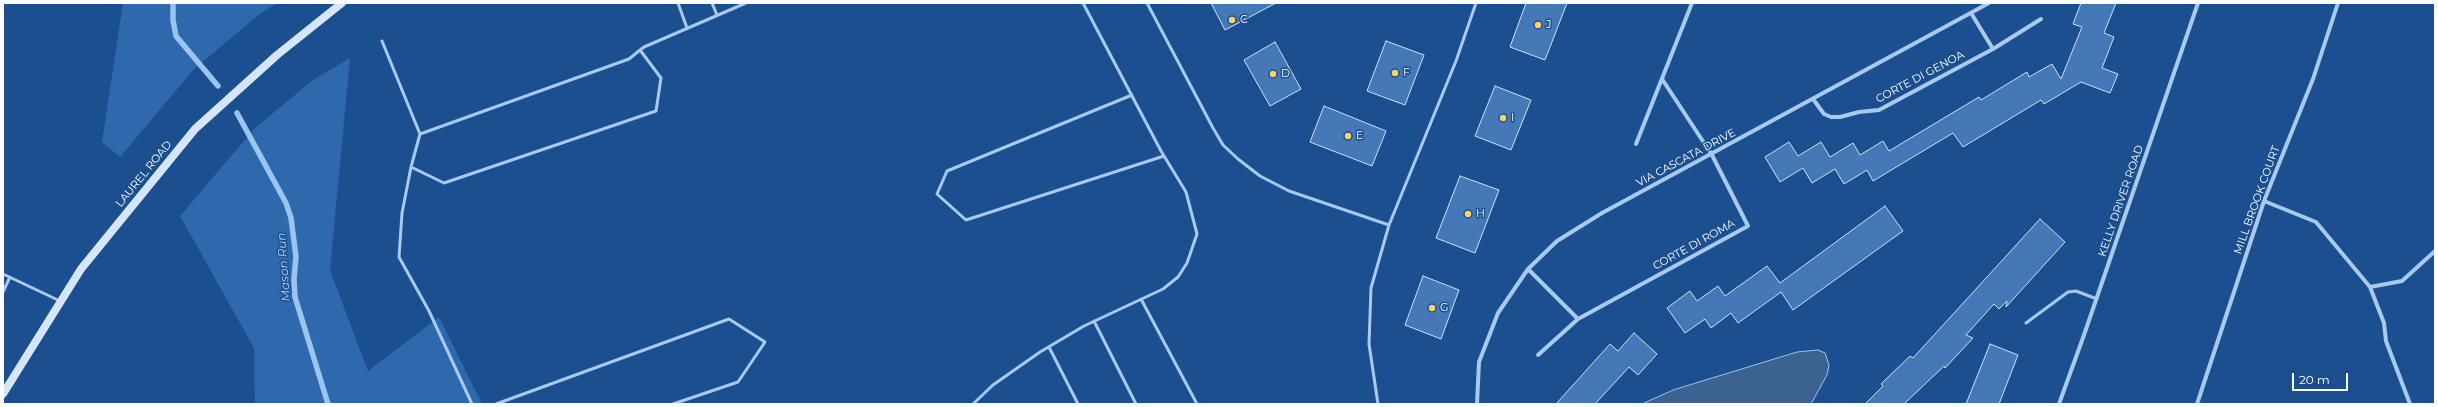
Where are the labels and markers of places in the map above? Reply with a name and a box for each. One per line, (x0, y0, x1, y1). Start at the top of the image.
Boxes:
place label: C (1240, 13, 1248, 27)
marker: C (1227, 15, 1237, 25)
place label: J (1546, 18, 1552, 32)
marker: J (1533, 20, 1543, 30)
place label: F (1403, 66, 1410, 80)
place label: D (1281, 67, 1290, 81)
marker: F (1390, 68, 1400, 78)
marker: D (1268, 69, 1278, 79)
place label: I (1511, 111, 1514, 125)
marker: I (1498, 113, 1508, 123)
place label: E (1356, 129, 1363, 143)
marker: E (1343, 131, 1353, 141)
place label: H (1476, 207, 1485, 221)
marker: H (1463, 209, 1473, 219)
place label: G (1440, 301, 1449, 315)
marker: G (1427, 303, 1437, 313)

